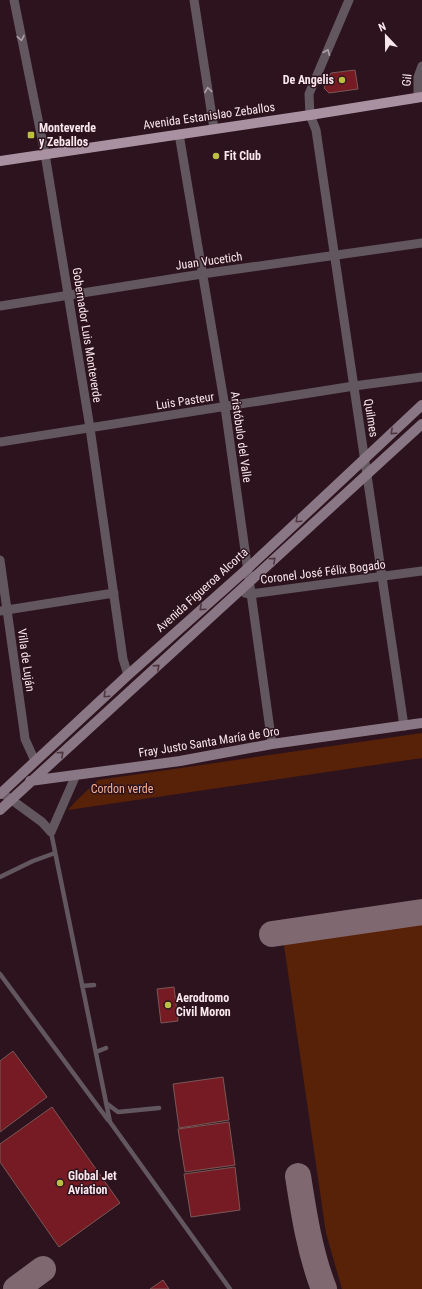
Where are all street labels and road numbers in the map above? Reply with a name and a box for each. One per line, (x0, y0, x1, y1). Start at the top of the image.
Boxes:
street label: Gil (399, 73, 415, 87)
street label: Avenida Estanislao Zeballos (142, 100, 276, 132)
street label: Juan Vucetich (175, 249, 243, 273)
street label: Gobernador Luis Monteverde (69, 267, 105, 404)
street label: Luis Pasteur (155, 389, 215, 413)
street label: Aristóbulo del Valle (228, 391, 254, 484)
street label: Quilmes (361, 398, 381, 438)
street label: Avenida Figueroa Alcorta (153, 545, 251, 635)
street label: Coronel José Félix Bogado (260, 557, 386, 587)
street label: Villa de Luján (15, 628, 37, 693)
street label: Fray Justo Santa María de Oro (138, 724, 280, 760)

